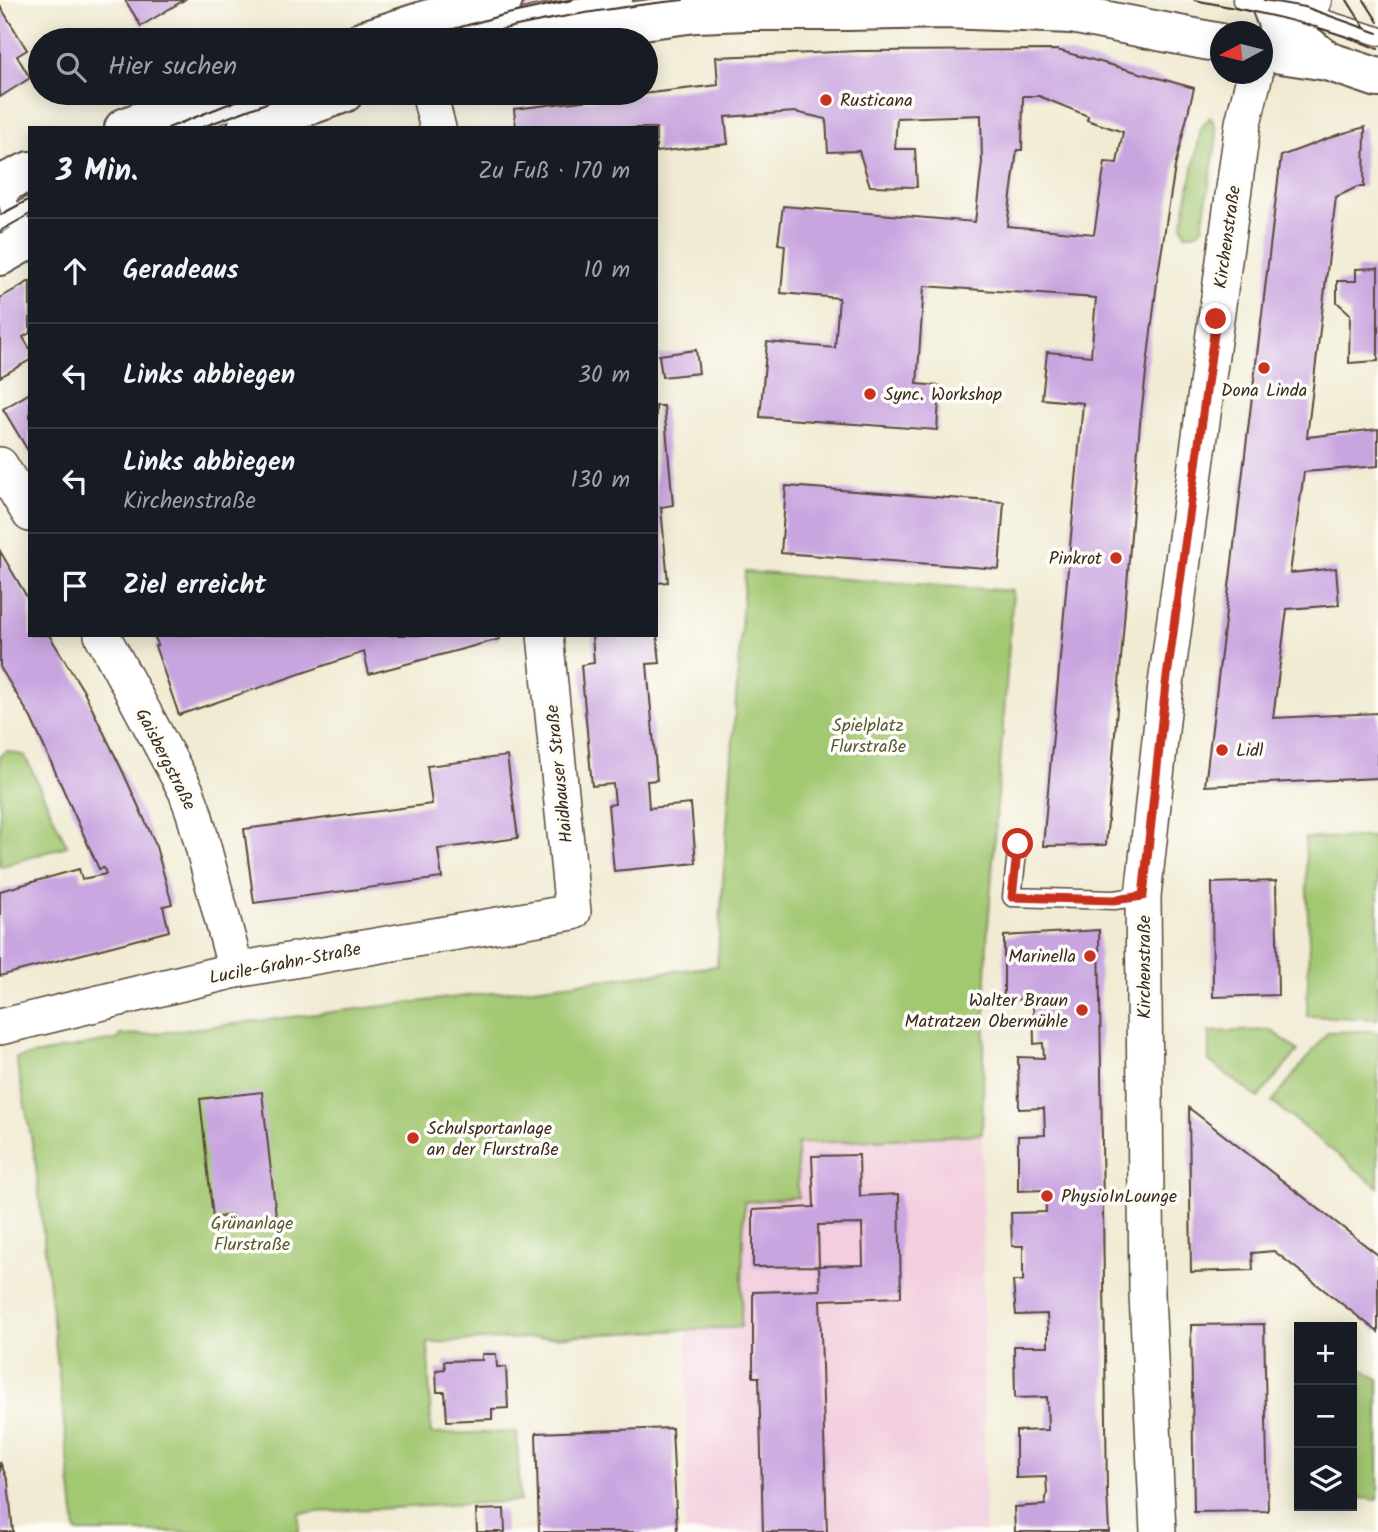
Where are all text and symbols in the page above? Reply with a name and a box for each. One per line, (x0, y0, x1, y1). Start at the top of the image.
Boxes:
north arrow (1210, 21, 1273, 84)
search box (28, 28, 658, 105)
text: Hier suchen (108, 46, 237, 88)
icon: search (52, 48, 90, 86)
place label: Rusticana (840, 87, 913, 116)
marker: Rusticana (818, 92, 834, 108)
text: 3 Min. (56, 148, 138, 196)
text: Zu Fuß · 170 m (478, 154, 630, 190)
street label: Kirchenstraße (1207, 184, 1250, 291)
text: Geradeaus (123, 250, 239, 292)
icon: ahead (56, 252, 94, 290)
text: 10 m (584, 253, 630, 289)
route end (1200, 303, 1231, 334)
text: Links abbiegen (123, 355, 295, 397)
icon: left (56, 357, 94, 395)
text: 30 m (578, 358, 630, 394)
marker: Dona Linda (1256, 360, 1272, 376)
place label: Dona Linda (1221, 377, 1307, 406)
place label: Sync. Workshop (884, 381, 1002, 410)
marker: Sync. Workshop (862, 386, 878, 402)
text: Links abbiegen (123, 442, 295, 484)
icon: left (56, 462, 94, 500)
text: 130 m (571, 463, 630, 499)
text: Kirchenstraße (123, 484, 256, 520)
place label: Pinkrot (1049, 545, 1103, 574)
marker: Pinkrot (1108, 550, 1124, 566)
text: Ziel erreicht (123, 565, 266, 607)
icon: arrive (56, 567, 94, 605)
street label: Haidhauser Straße (539, 703, 582, 844)
street label: Gaisbergstraße (127, 704, 203, 816)
park label: Spielplatz Flurstraße (830, 712, 906, 762)
place label: Lidl (1236, 737, 1264, 766)
marker: Lidl (1214, 742, 1230, 758)
route start (1002, 828, 1033, 859)
street label: Kirchenstraße (1131, 915, 1160, 1019)
street label: Lucile-Grahn-Straße (207, 936, 364, 993)
place label: Marinella (1008, 943, 1076, 972)
marker: Marinella (1082, 948, 1098, 964)
place label: Walter Braun Matratzen Obermühle (905, 987, 1068, 1037)
marker: Walter Braun Matratzen Obermühle (1074, 1002, 1090, 1018)
place label: Schulsportanlage an der Flurstraße (427, 1115, 559, 1165)
marker: Schulsportanlage an der Flurstraße (405, 1130, 421, 1146)
place label: PhysioInLounge (1061, 1183, 1177, 1212)
marker: PhysioInLounge (1039, 1188, 1055, 1204)
park label: Grünanlage Flurstraße (211, 1210, 293, 1260)
map controls (1294, 1322, 1357, 1511)
button: + (1294, 1322, 1357, 1385)
button: − (1294, 1385, 1357, 1448)
button: layers (1294, 1448, 1357, 1511)

